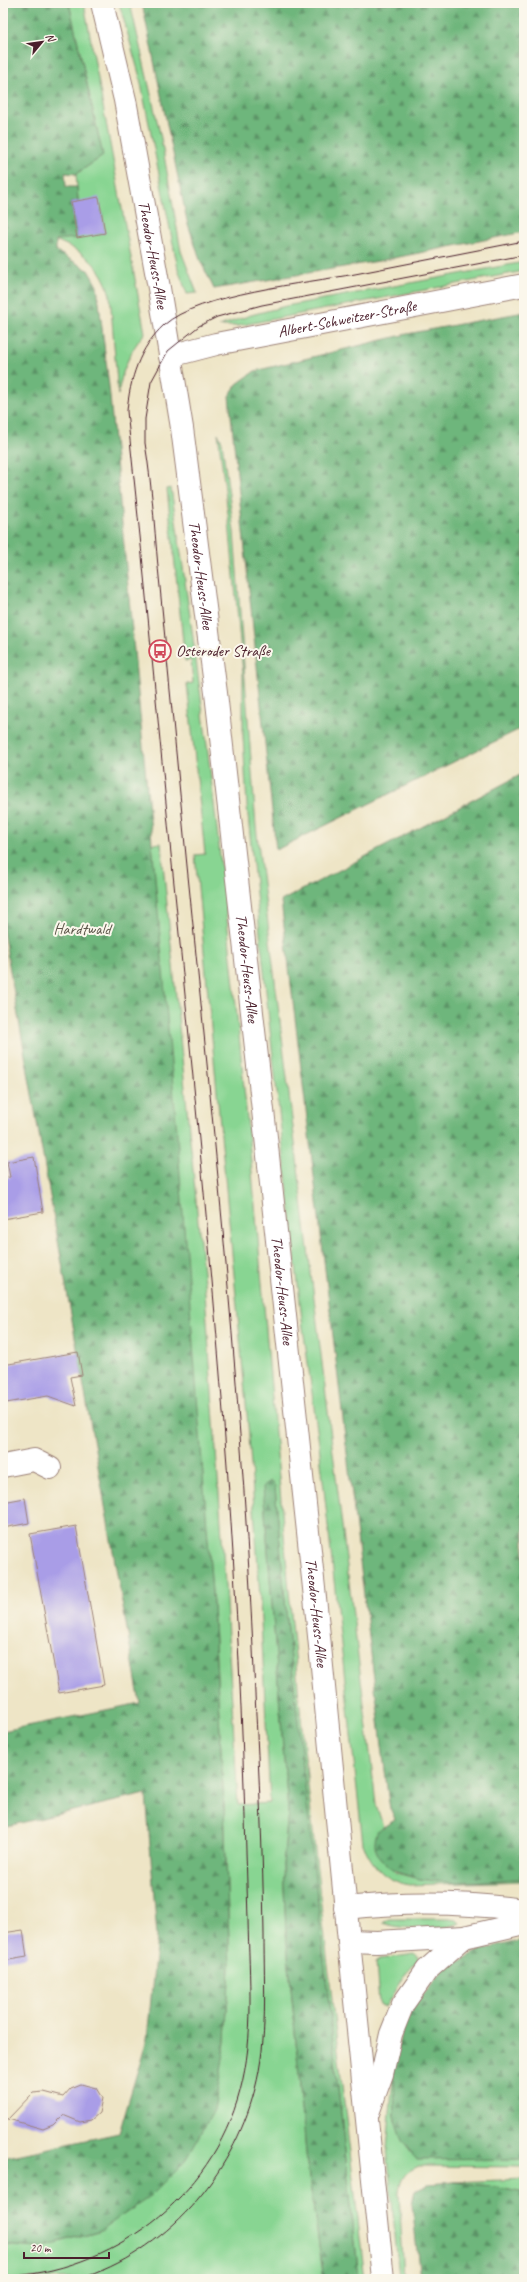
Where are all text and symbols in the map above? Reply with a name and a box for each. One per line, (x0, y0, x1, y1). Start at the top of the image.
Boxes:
north arrow (22, 22, 62, 62)
text: N (43, 31, 60, 45)
street label: Theodor-Heuss-Allee (133, 199, 173, 312)
street label: Albert-Schweitzer-Straße (276, 296, 420, 342)
street label: Theodor-Heuss-Allee (184, 520, 218, 632)
bus stop icon: Osteroder Straße (147, 638, 173, 664)
place label: Osteroder Straße (176, 641, 272, 661)
street label: Theodor-Heuss-Allee (231, 913, 263, 1026)
park label: Hardtwald (53, 919, 113, 939)
street label: Theodor-Heuss-Allee (267, 1235, 298, 1348)
street label: Theodor-Heuss-Allee (301, 1557, 332, 1670)
scale bar (24, 2234, 109, 2260)
text: 20 m (30, 2240, 52, 2256)

